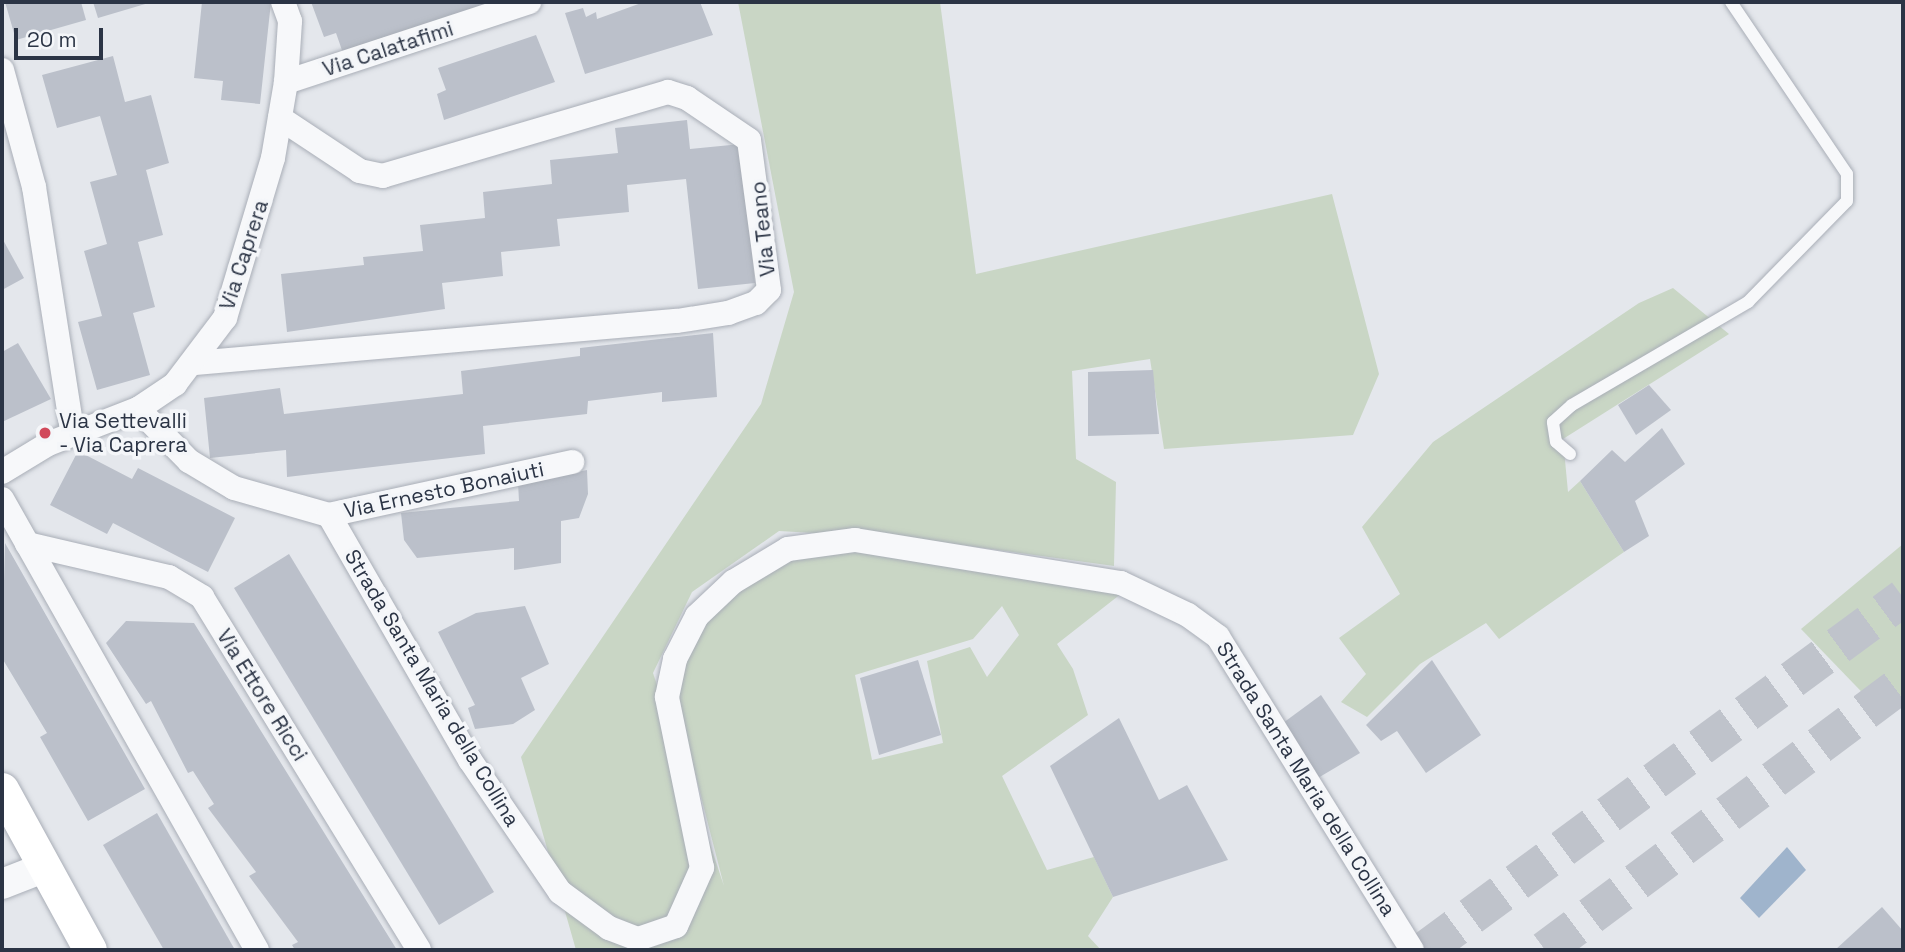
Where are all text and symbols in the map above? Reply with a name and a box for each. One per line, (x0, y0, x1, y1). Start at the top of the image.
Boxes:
scale bar (18, 14, 107, 58)
street label: Via Calatafimi (319, 16, 457, 82)
text: 20 m (27, 26, 77, 53)
street label: Via Teano (745, 180, 781, 278)
street label: Via Caprera (214, 197, 274, 313)
place label: Via Settevalli - Via Caprera (59, 408, 188, 458)
marker: Via Settevalli - Via Caprera (37, 425, 53, 441)
street label: Via Ernesto Bonaiuti (342, 456, 546, 524)
street label: Strada Santa Maria della Collina (339, 545, 525, 831)
street label: Via Ettore Ricci (211, 624, 313, 766)
street label: Strada Santa Maria della Collina (1211, 637, 1401, 921)

